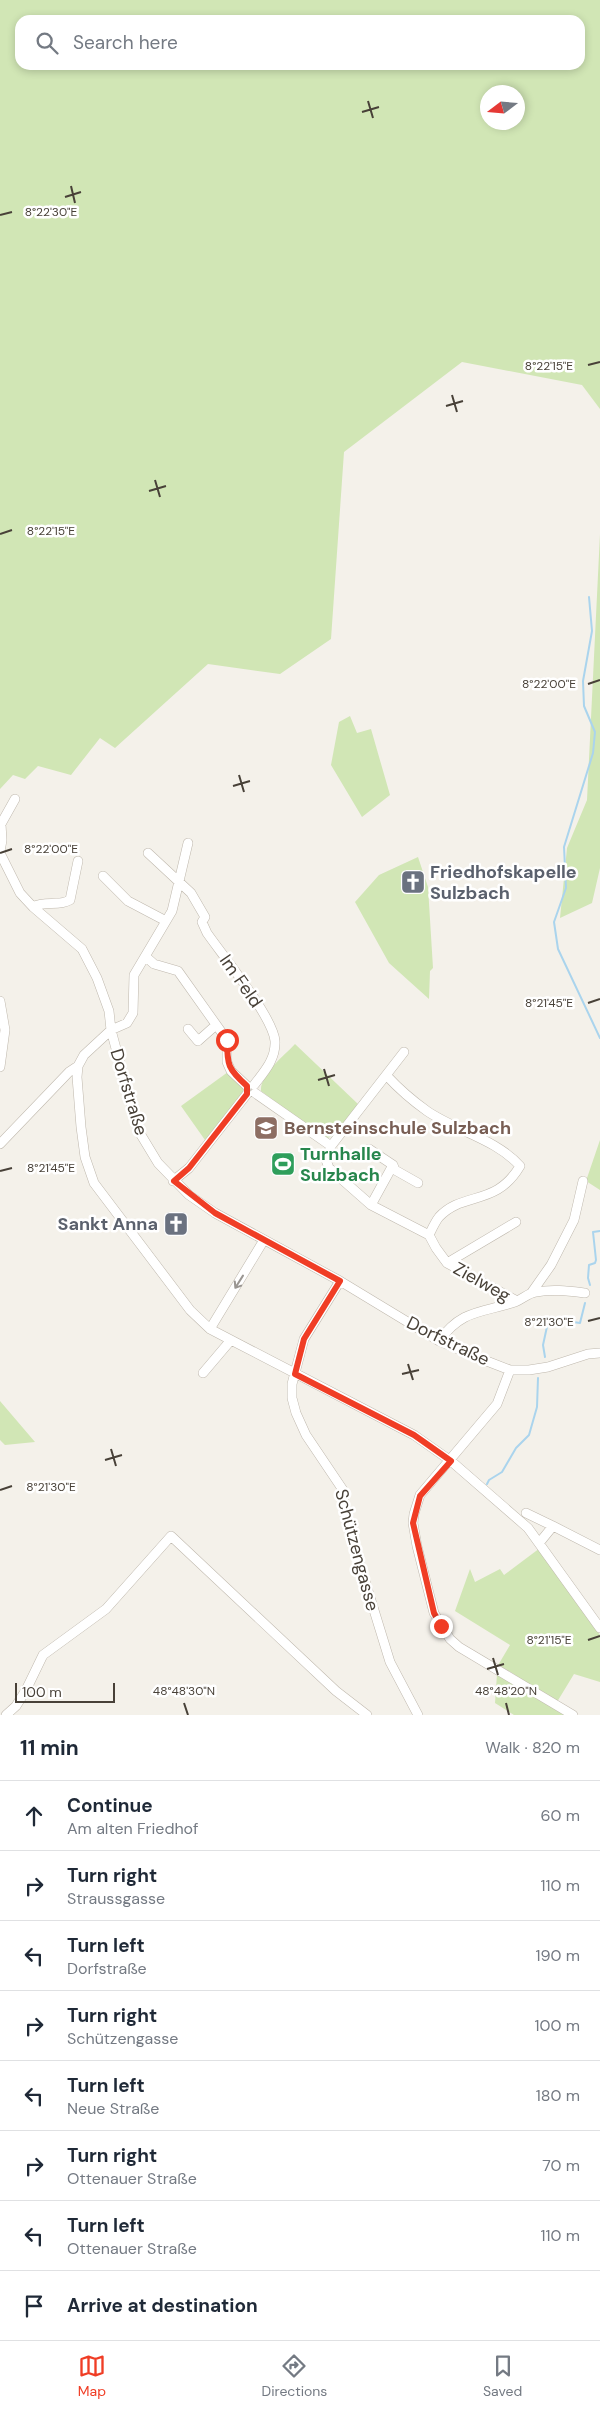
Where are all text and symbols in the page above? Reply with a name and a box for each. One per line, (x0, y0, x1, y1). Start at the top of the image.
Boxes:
search box (15, 15, 585, 70)
icon: search (33, 29, 61, 57)
text: Search here (73, 30, 178, 55)
north arrow (480, 85, 525, 130)
text: 8°22'30"E (25, 204, 78, 220)
text: 8°22'15"E (525, 358, 573, 374)
text: 8°22'15"E (27, 523, 75, 539)
text: 8°22'00"E (522, 676, 576, 692)
text: 8°22'00"E (24, 841, 78, 857)
place label: Friedhofskapelle Sulzbach (430, 860, 577, 905)
church icon: Friedhofskapelle Sulzbach (400, 869, 426, 895)
street label: Im Feld (214, 950, 268, 1012)
text: 8°21'45"E (525, 995, 573, 1011)
route start (216, 1029, 239, 1052)
street label: Dorfstraße (104, 1046, 154, 1138)
school or university icon: Bernsteinschule Sulzbach (253, 1115, 279, 1141)
place label: Bernsteinschule Sulzbach (284, 1116, 511, 1140)
place label: Turnhalle Sulzbach (300, 1142, 382, 1187)
sports icon: Turnhalle Sulzbach (270, 1151, 296, 1177)
text: 8°21'45"E (27, 1160, 75, 1176)
church icon: Sankt Anna (163, 1211, 189, 1237)
place label: Sankt Anna (58, 1212, 158, 1236)
street label: Zielweg (449, 1256, 515, 1308)
one-way arrow (233, 1274, 243, 1288)
street label: Dorfstraße (403, 1311, 493, 1371)
text: 8°21'30"E (524, 1314, 574, 1330)
text: 8°21'30"E (26, 1479, 76, 1495)
street label: Schützengasse (329, 1486, 385, 1614)
route end (430, 1615, 453, 1638)
text: 8°21'15"E (526, 1632, 572, 1648)
scale bar (15, 1680, 115, 1703)
text: 100 m (22, 1683, 62, 1701)
text: 48°48'30"N (153, 1683, 215, 1699)
text: 48°48'20"N (475, 1683, 537, 1699)
text: 11 min (20, 1734, 79, 1762)
text: Walk · 820 m (485, 1737, 580, 1758)
text: Continue (67, 1793, 153, 1818)
icon: ahead (20, 1802, 48, 1830)
text: 60 m (540, 1805, 580, 1826)
text: Am alten Friedhof (67, 1818, 199, 1839)
text: Turn right (67, 1863, 157, 1888)
icon: right (20, 1872, 48, 1900)
text: 110 m (541, 1875, 580, 1896)
text: Straussgasse (67, 1888, 165, 1909)
text: Turn left (67, 1933, 145, 1958)
icon: left (20, 1942, 48, 1970)
text: 190 m (536, 1945, 580, 1966)
text: Dorfstraße (67, 1958, 147, 1979)
text: Turn right (67, 2003, 157, 2028)
icon: right (20, 2012, 48, 2040)
text: 100 m (535, 2015, 580, 2036)
text: Schützengasse (67, 2028, 178, 2049)
text: Turn left (67, 2073, 145, 2098)
icon: left (20, 2082, 48, 2110)
text: 180 m (536, 2085, 580, 2106)
text: Neue Straße (67, 2098, 159, 2119)
text: Turn right (67, 2143, 157, 2168)
icon: right (20, 2152, 48, 2180)
text: 70 m (542, 2155, 580, 2176)
text: Ottenauer Straße (67, 2168, 197, 2189)
text: Turn left (67, 2213, 145, 2238)
icon: left (20, 2222, 48, 2250)
text: 110 m (541, 2225, 580, 2246)
text: Ottenauer Straße (67, 2238, 197, 2259)
icon: arrive (20, 2292, 48, 2320)
text: Arrive at destination (67, 2293, 258, 2318)
tab: Map (78, 2352, 106, 2400)
tab: Directions (262, 2352, 327, 2400)
tab: Saved (483, 2352, 522, 2400)

